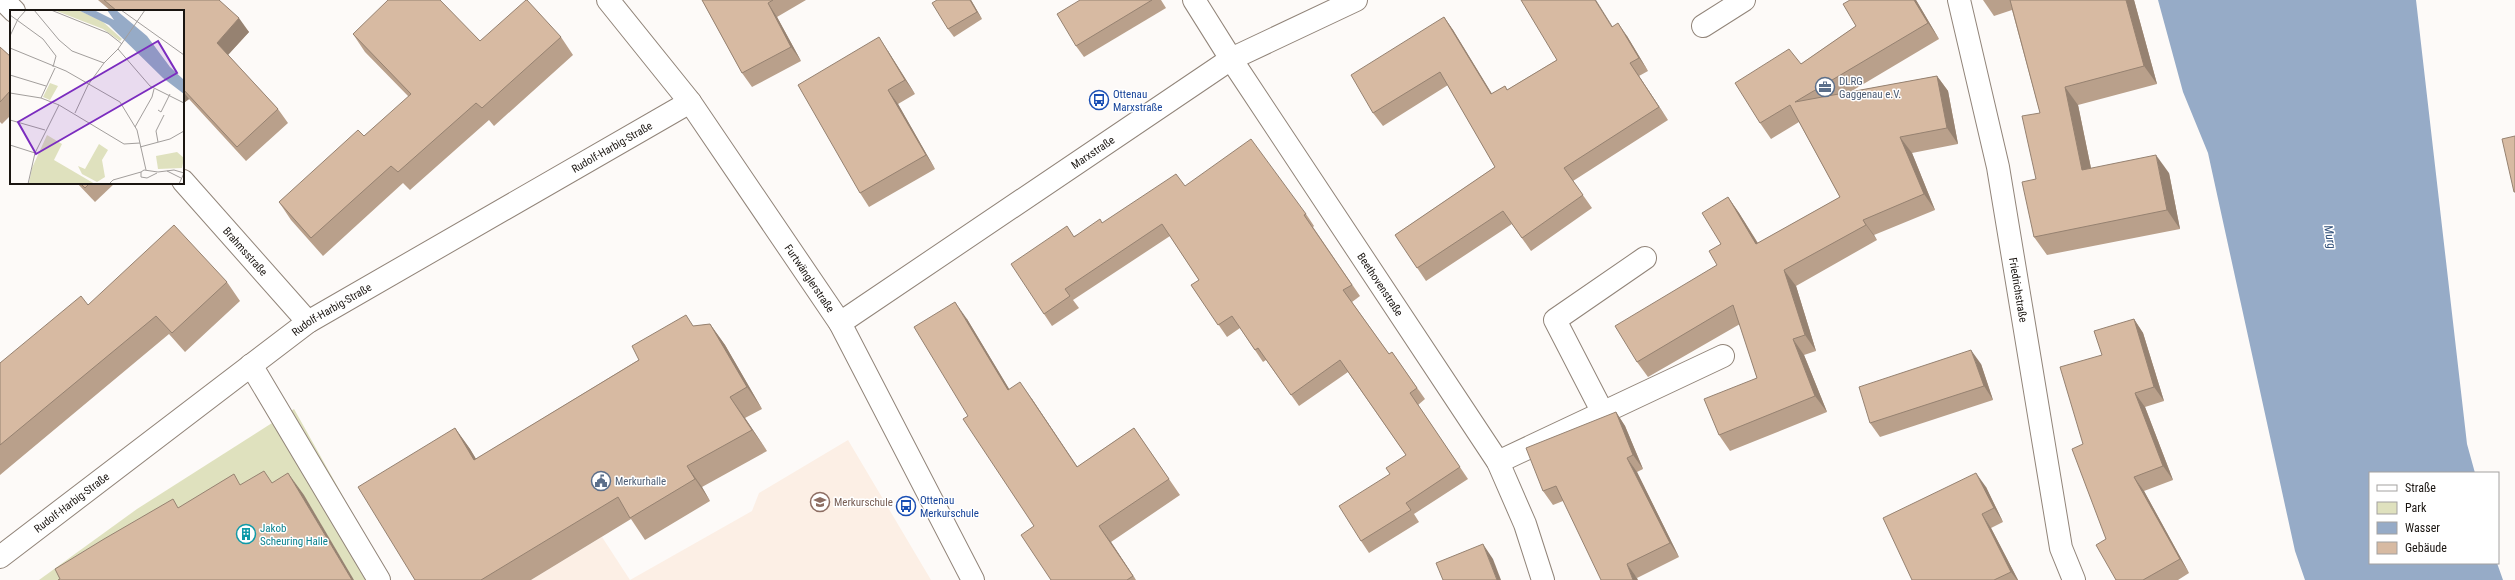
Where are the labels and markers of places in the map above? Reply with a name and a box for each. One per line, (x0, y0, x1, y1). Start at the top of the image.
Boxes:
place label: DLRG Gaggenau e.V. (1839, 75, 1901, 101)
office icon: DLRG Gaggenau e.V. (1814, 76, 1836, 98)
place label: Ottenau Marxstraße (1113, 88, 1162, 114)
bus stop icon: Ottenau Marxstraße (1088, 89, 1110, 111)
public building icon: Merkurhalle (590, 470, 612, 492)
place label: Merkurhalle (615, 475, 666, 488)
school or university icon: Merkurschule (809, 491, 831, 513)
place label: Ottenau Merkurschule (920, 494, 979, 520)
bus stop icon: Ottenau Merkurschule (895, 495, 917, 517)
place label: Merkurschule (834, 496, 893, 509)
place label: Jakob Scheuring Halle (260, 522, 328, 548)
building icon: Jakob Scheuring Halle (235, 523, 257, 545)

